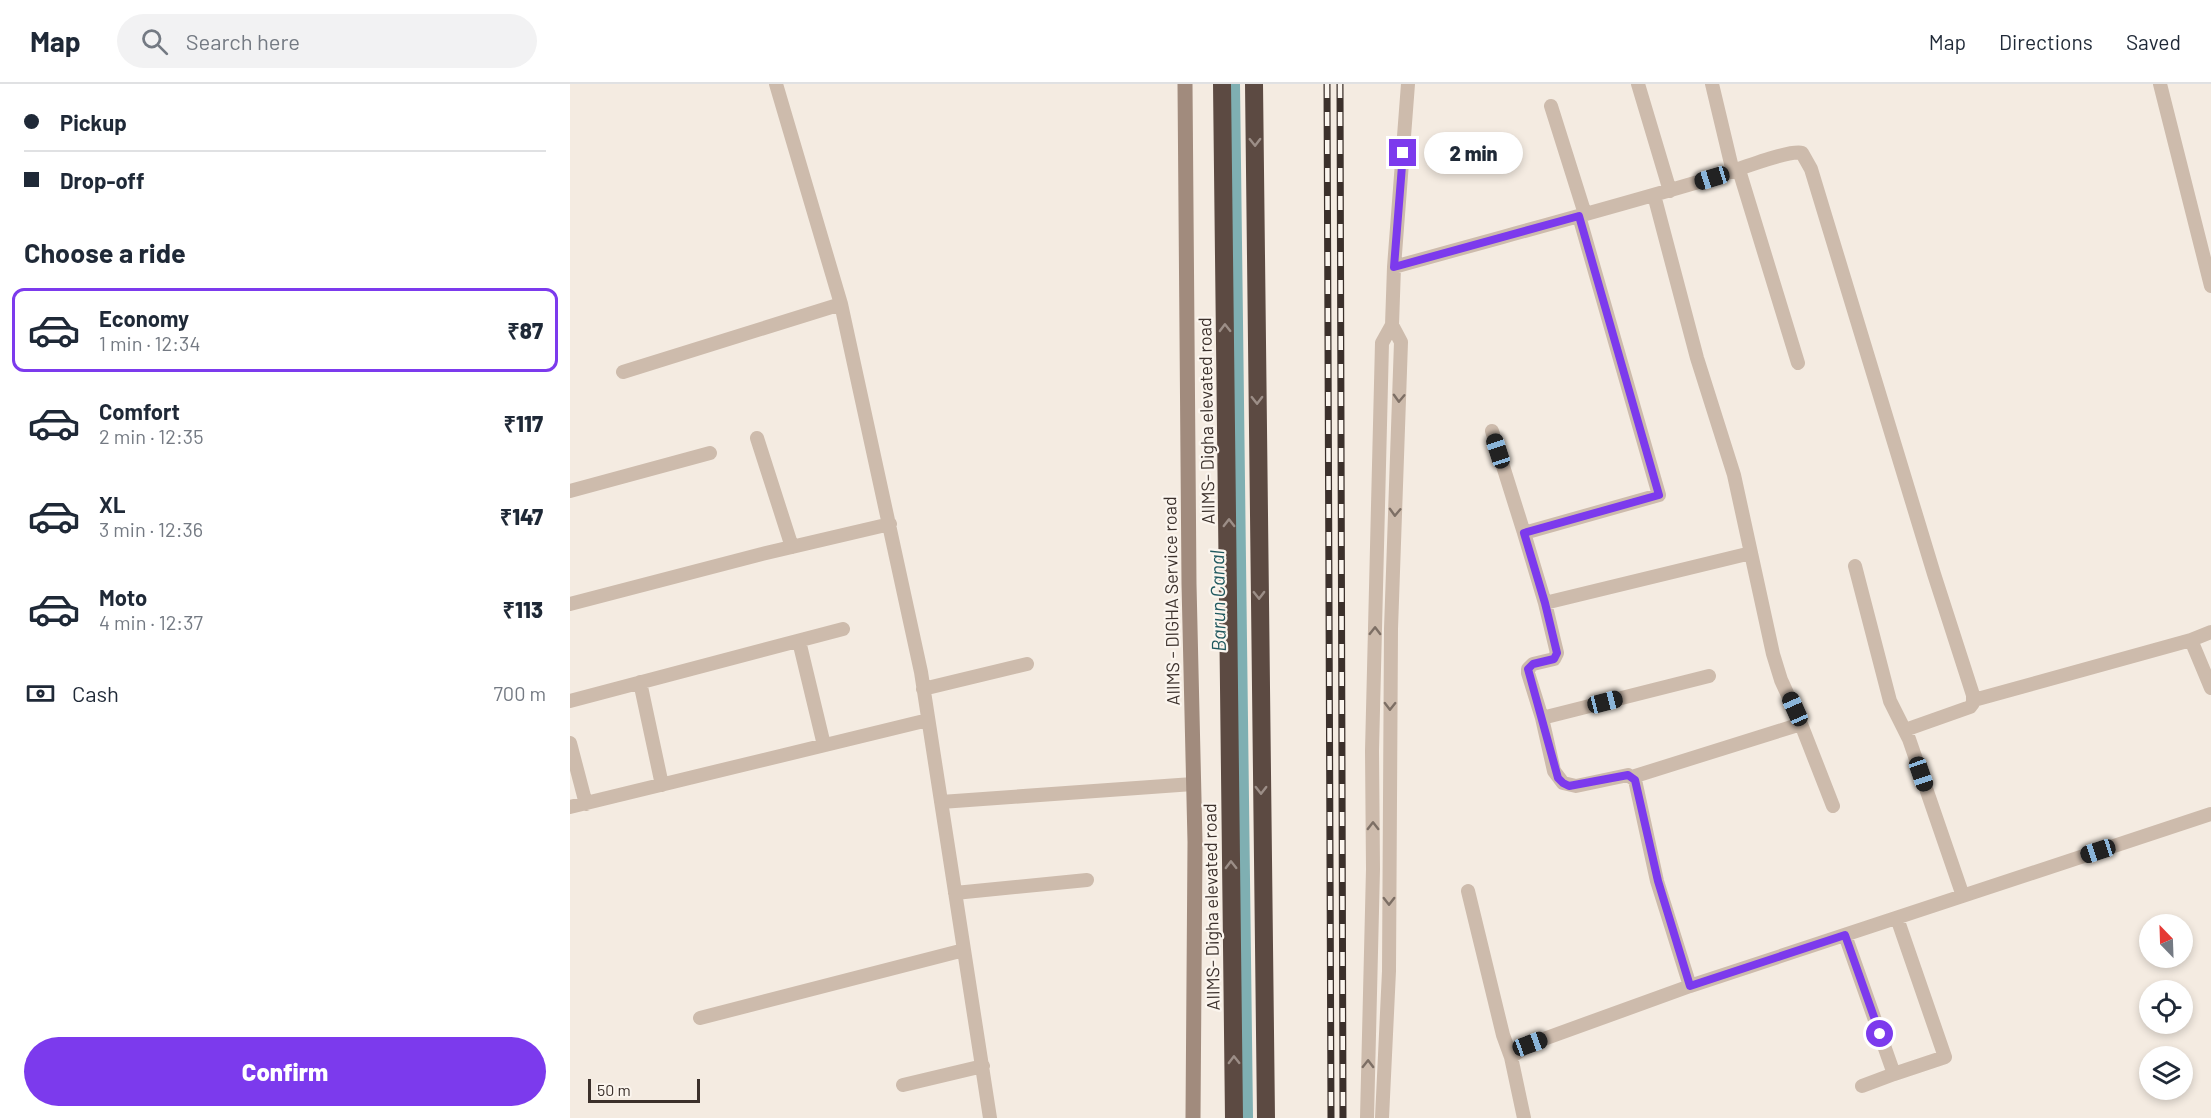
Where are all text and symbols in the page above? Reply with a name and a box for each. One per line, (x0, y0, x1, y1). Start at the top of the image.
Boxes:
search box (117, 14, 537, 68)
text: Map (30, 24, 81, 58)
icon: search (138, 25, 171, 58)
text: Search here (186, 28, 300, 54)
text: Map (1929, 29, 1966, 54)
text: Directions (1999, 29, 2093, 54)
text: Saved (2126, 29, 2181, 54)
text: Pickup (60, 109, 127, 135)
callout: 2 min (1424, 132, 1523, 174)
one-way arrow (1248, 138, 1261, 147)
route end (1389, 139, 1416, 166)
text: 2 min (1449, 141, 1498, 165)
car (1692, 164, 1732, 192)
text: Drop-off (60, 167, 144, 193)
text: Choose a ride (24, 236, 186, 268)
icon: car (27, 303, 81, 357)
text: Economy (99, 305, 189, 331)
text: ₹87 (507, 317, 543, 343)
street label: AIIMS- Digha elevated road (1193, 317, 1219, 525)
one-way arrow (1219, 323, 1231, 332)
text: 1 min · 12:34 (99, 331, 200, 355)
one-way arrow (1393, 393, 1406, 402)
icon: car (27, 396, 81, 450)
one-way arrow (1251, 396, 1263, 405)
text: Comfort (99, 398, 180, 424)
text: ₹117 (504, 410, 543, 436)
text: 2 min · 12:35 (99, 424, 203, 448)
car (1484, 431, 1512, 471)
icon: car (27, 489, 81, 543)
text: XL (99, 491, 125, 517)
street label: AIIMS - DIGHA Service road (1158, 496, 1184, 706)
text: ₹147 (500, 503, 543, 529)
one-way arrow (1389, 507, 1402, 516)
text: 3 min · 12:36 (99, 517, 203, 541)
one-way arrow (1223, 518, 1235, 527)
water label: Barun Canal (1204, 549, 1230, 652)
icon: car (27, 582, 81, 636)
text: Moto (99, 584, 147, 610)
one-way arrow (1253, 591, 1266, 600)
text: ₹113 (503, 596, 543, 622)
text: 4 min · 12:37 (99, 610, 203, 634)
one-way arrow (1368, 626, 1381, 635)
icon: cash (24, 677, 57, 710)
text: Cash (72, 680, 119, 706)
text: 700 m (493, 681, 546, 705)
car (1585, 689, 1625, 715)
car (1779, 689, 1811, 729)
one-way arrow (1384, 702, 1397, 711)
car (1907, 754, 1935, 794)
one-way arrow (1255, 786, 1267, 795)
street label: AIIMS- Digha elevated road (1198, 803, 1224, 1011)
one-way arrow (1367, 821, 1379, 830)
car (2078, 837, 2118, 865)
one-way arrow (1225, 860, 1237, 869)
one-way arrow (1383, 897, 1395, 906)
north arrow (2139, 914, 2193, 968)
map controls (2139, 914, 2193, 1100)
button: locate (2139, 980, 2193, 1034)
route start (1866, 1020, 1893, 1047)
car (1510, 1029, 1550, 1059)
button: Confirm (24, 1037, 546, 1106)
button: layers (2139, 1046, 2193, 1100)
one-way arrow (1228, 1055, 1240, 1064)
one-way arrow (1362, 1060, 1375, 1069)
scale bar (588, 1076, 700, 1104)
text: 50 m (597, 1080, 631, 1099)

